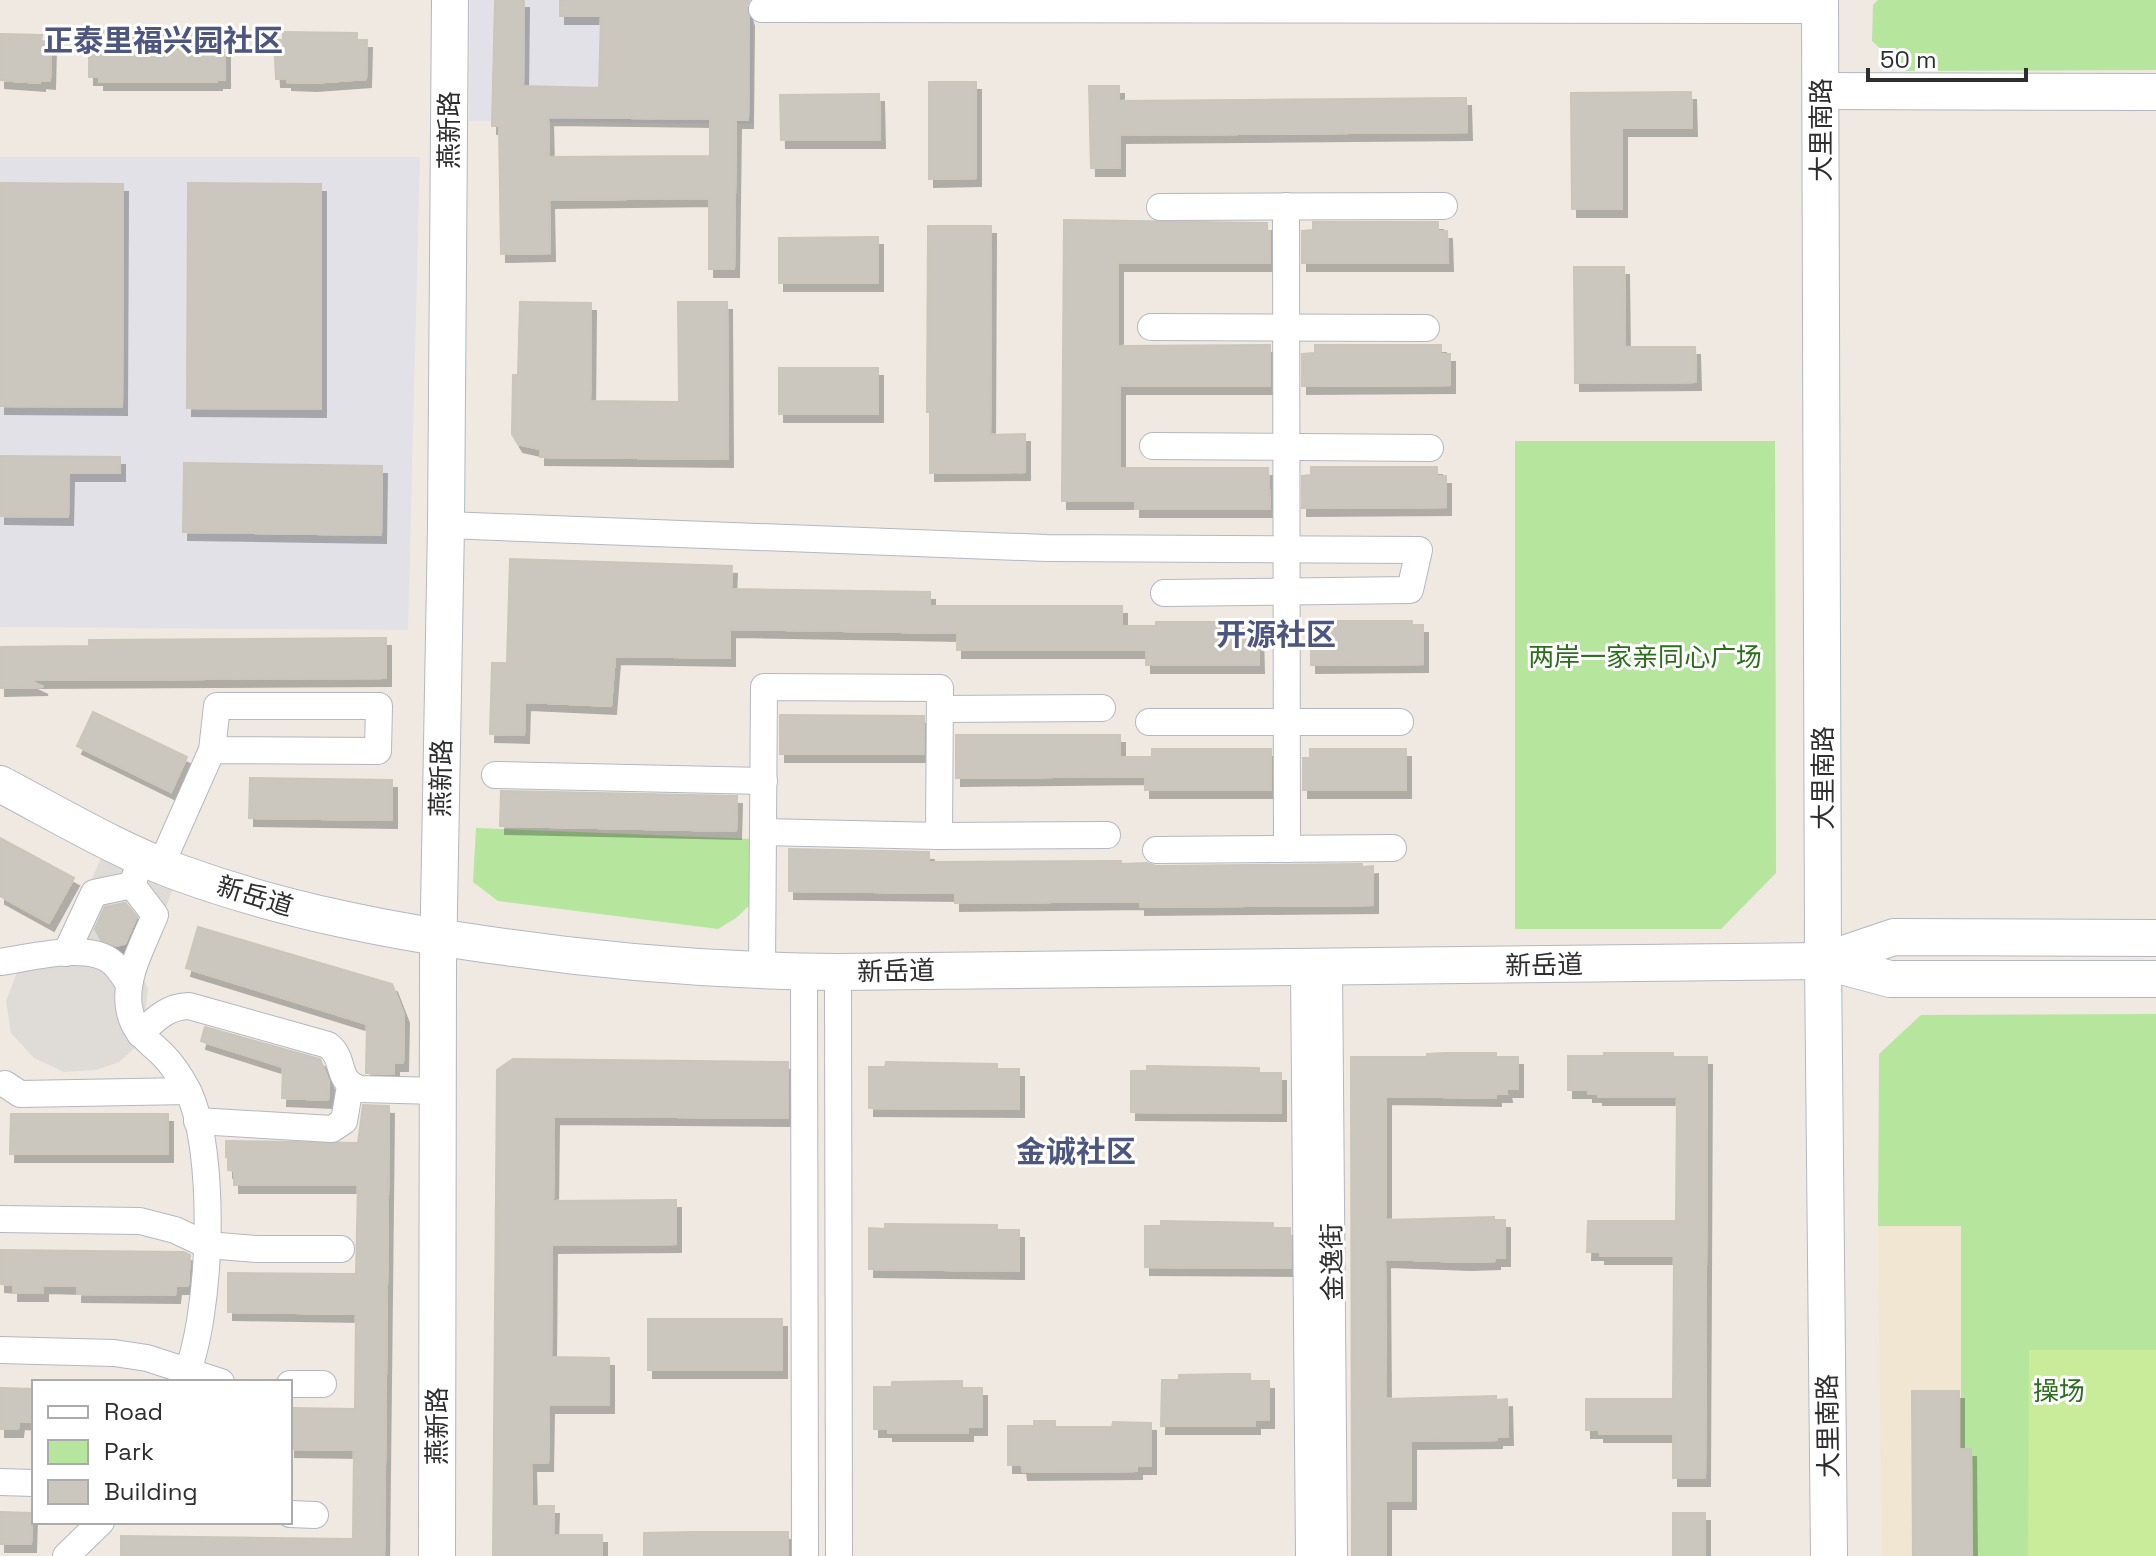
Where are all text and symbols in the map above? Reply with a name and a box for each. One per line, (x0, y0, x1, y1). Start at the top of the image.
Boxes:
district label: 正泰里福兴园社区 (43, 21, 283, 60)
scale bar (1868, 32, 2026, 82)
text: 50 m (1880, 44, 1937, 75)
street label: 大里南路 (1804, 78, 1838, 182)
street label: 燕新路 (432, 91, 466, 169)
district label: 开源社区 (1216, 615, 1336, 654)
park label: 两岸一家亲同心广场 (1528, 640, 1762, 674)
street label: 大里南路 (1806, 726, 1840, 830)
street label: 燕新路 (423, 739, 459, 817)
street label: 新岳道 (213, 868, 297, 924)
street label: 新岳道 (1505, 947, 1583, 983)
street label: 新岳道 (857, 953, 935, 989)
district label: 金诚社区 (1016, 1132, 1136, 1171)
street label: 金逸街 (1314, 1223, 1350, 1301)
street label: 大里南路 (1810, 1374, 1846, 1478)
park label: 操场 (2033, 1374, 2085, 1408)
legend (32, 1380, 292, 1524)
street label: 燕新路 (420, 1387, 454, 1465)
text: Road (104, 1396, 163, 1427)
text: Park (104, 1436, 154, 1467)
text: Building (104, 1476, 198, 1507)

